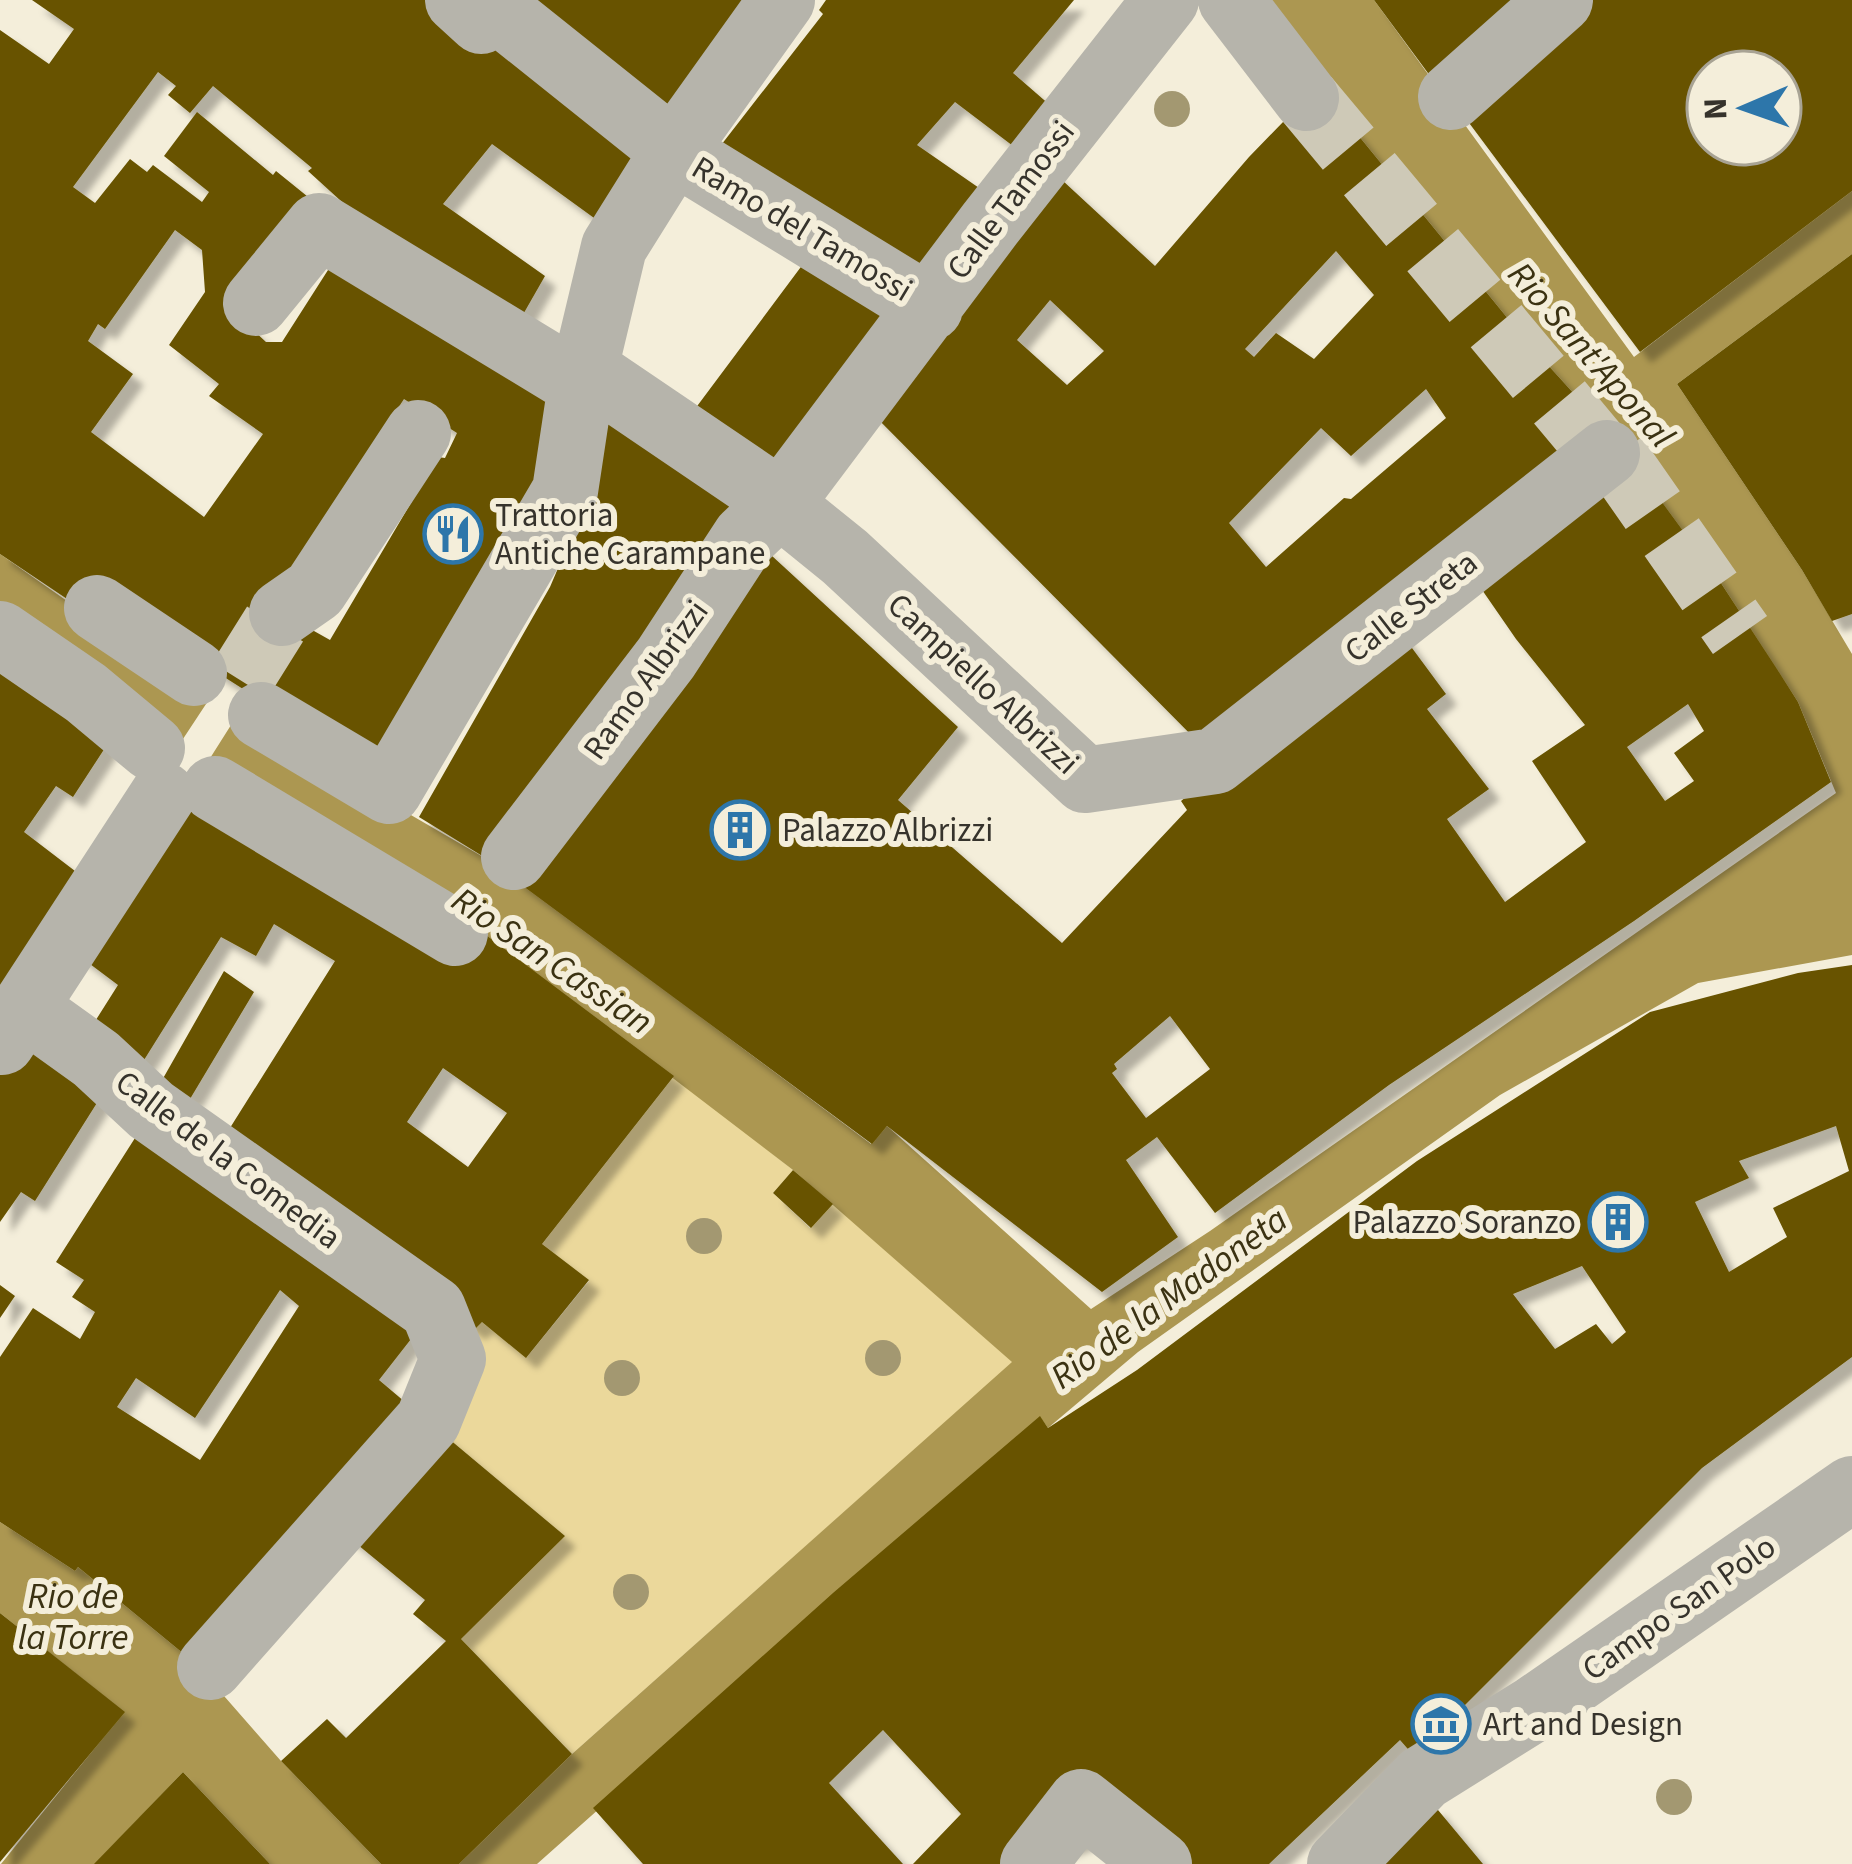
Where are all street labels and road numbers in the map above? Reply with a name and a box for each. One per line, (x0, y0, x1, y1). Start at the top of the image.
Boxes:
street label: Calle Tamossi (936, 111, 1086, 289)
street label: Ramo del Tamossi (683, 145, 921, 313)
street label: Calle Streta (1334, 540, 1488, 674)
street label: Campiello Albrizzi (877, 582, 1089, 786)
street label: Ramo Albrizzi (572, 590, 720, 770)
street label: Calle de la Comedia (105, 1059, 351, 1261)
street label: Campo San Polo (1573, 1524, 1785, 1692)

